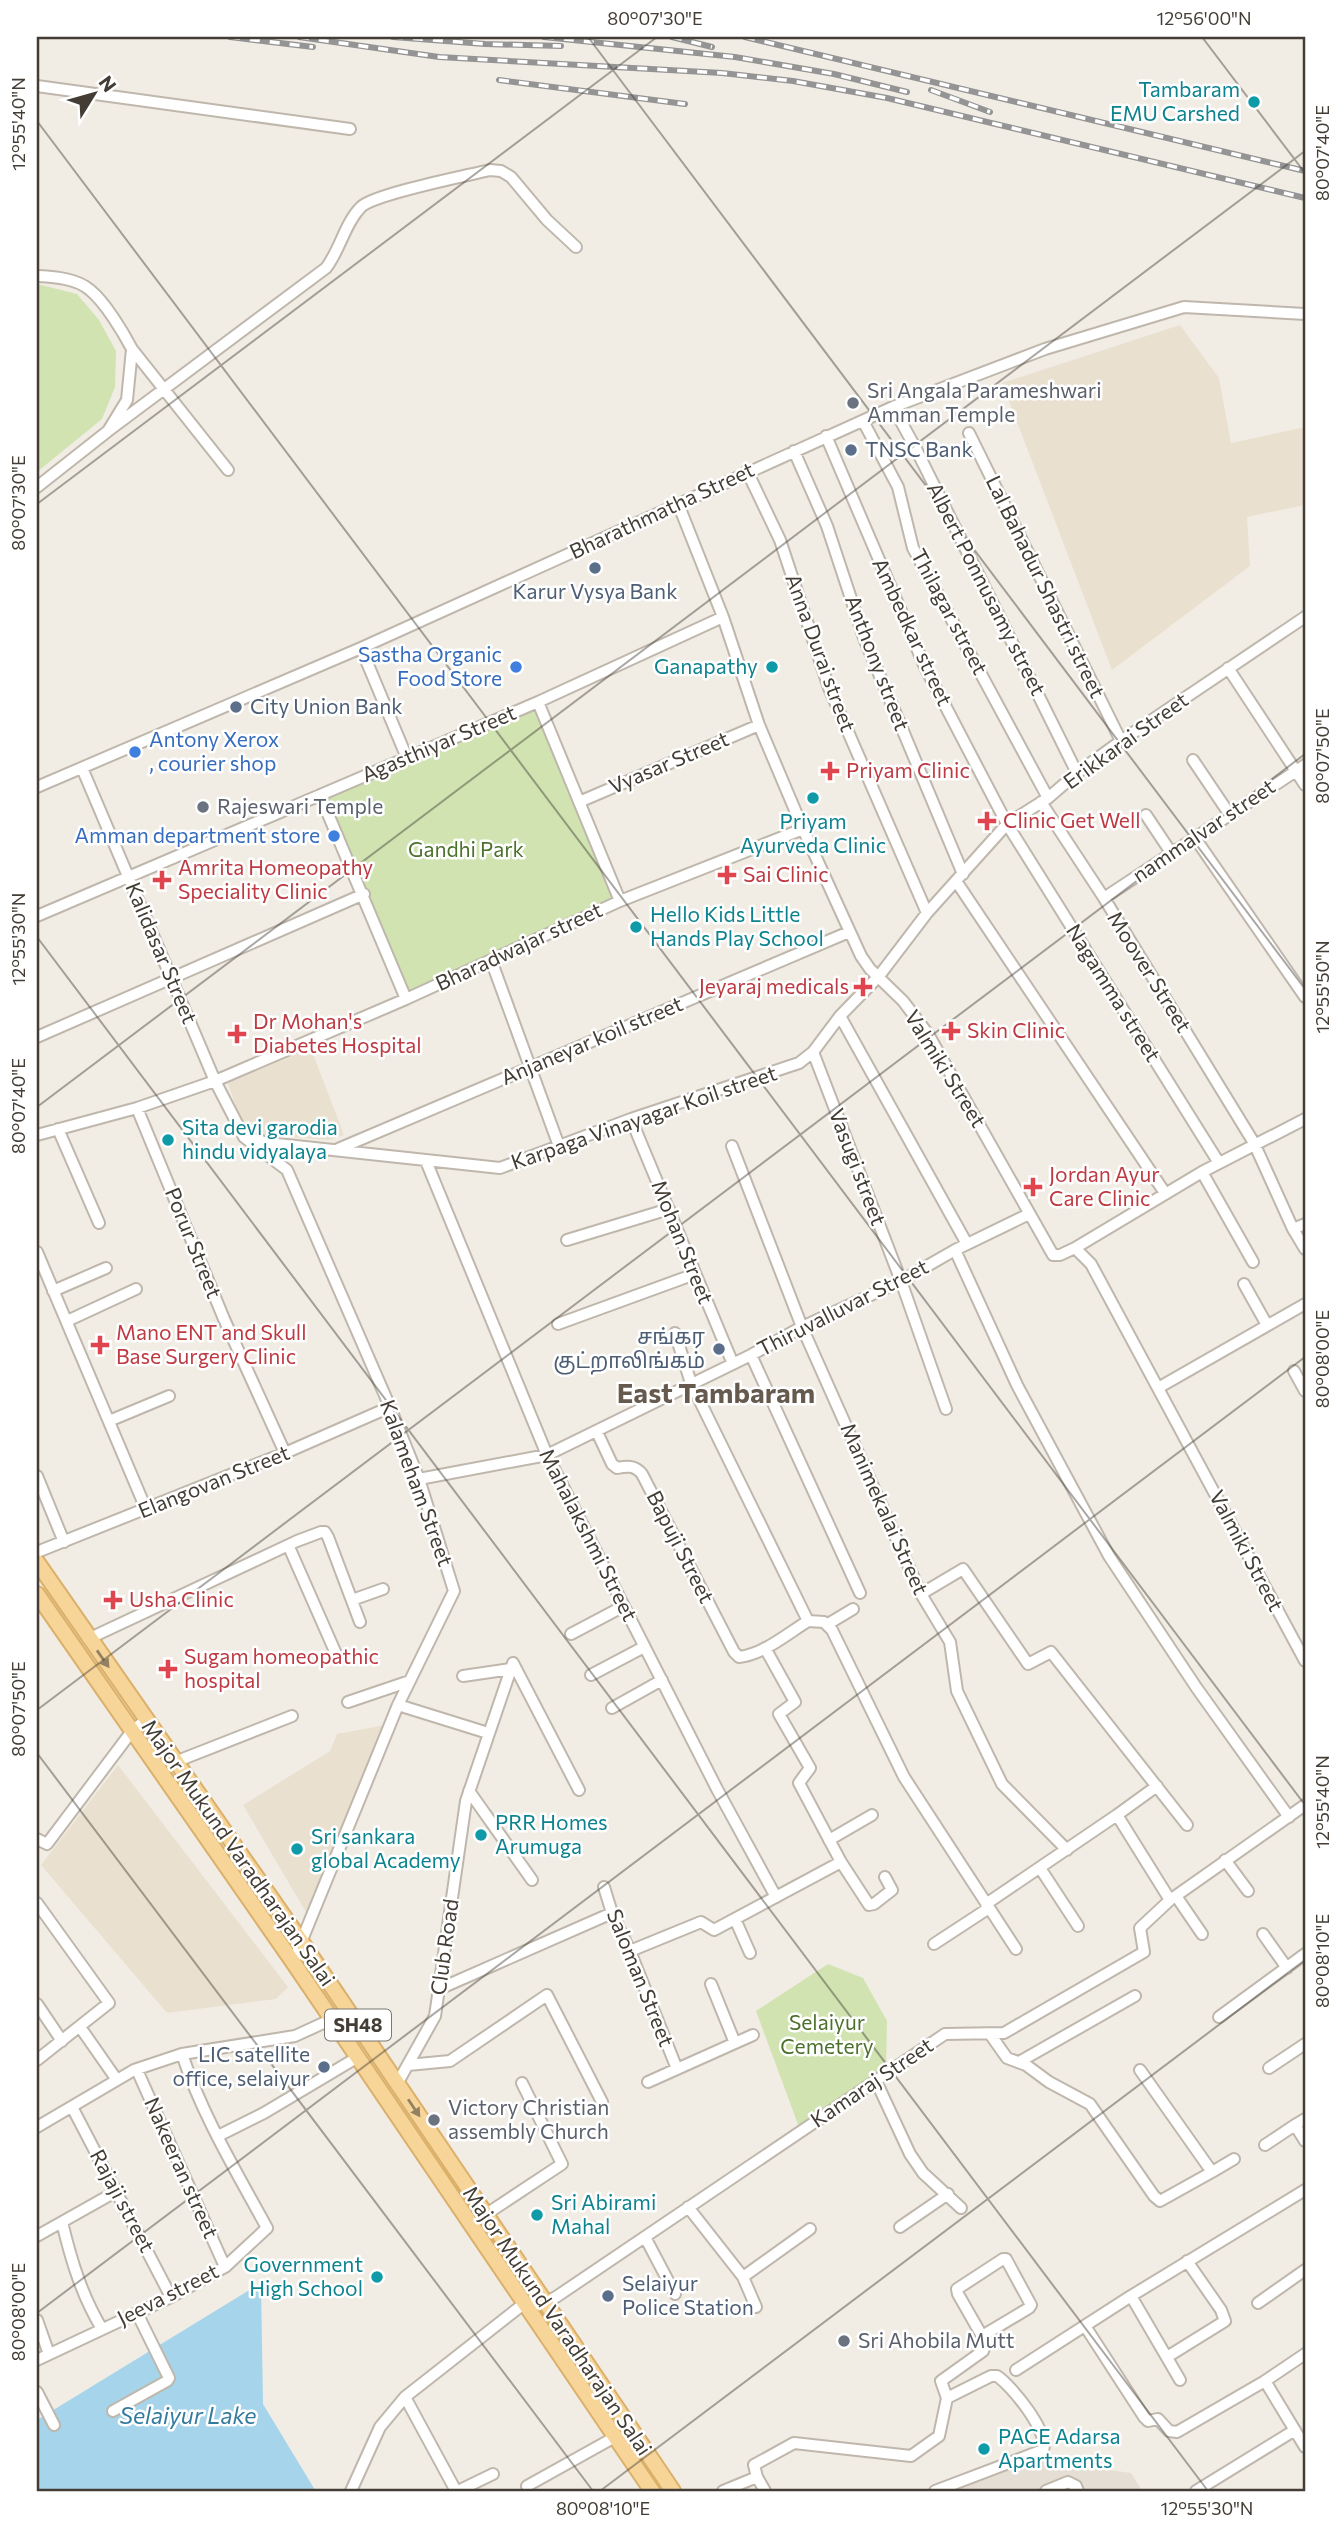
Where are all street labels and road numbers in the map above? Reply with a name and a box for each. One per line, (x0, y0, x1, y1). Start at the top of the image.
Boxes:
street label: Bharathmatha Street (565, 456, 758, 563)
street label: Lal Bahadur Shastri street (982, 471, 1111, 702)
street label: Albert Ponnusamy street (923, 478, 1052, 699)
street label: Thilagar street (907, 544, 994, 678)
street label: Ambedkar street (868, 554, 958, 709)
street label: Anna Durai street (781, 570, 862, 735)
street label: Anthony street (841, 591, 916, 734)
street label: Erikkarai Street (1058, 686, 1192, 793)
street label: Agasthiyar Street (358, 699, 519, 786)
street label: Vyasar Street (605, 725, 732, 798)
street label: nammalvar street (1127, 773, 1279, 887)
street label: Kalidasar Street (121, 878, 203, 1027)
street label: Bharadwajar street (431, 896, 606, 995)
street label: Moover Street (1103, 906, 1197, 1036)
street label: Nagamma street (1062, 919, 1167, 1066)
street label: Anjaneyar koil street (497, 990, 686, 1089)
street label: Valmiki Street (900, 1005, 992, 1131)
street label: Karpaga Vinayagar Koil street (507, 1059, 780, 1174)
street label: Vasugi street (825, 1105, 892, 1228)
street label: Mohan Street (647, 1176, 720, 1307)
street label: Porur Street (161, 1183, 228, 1301)
street label: Thiruvalluvar Street (753, 1253, 932, 1361)
street label: Kalameham Street (376, 1396, 459, 1569)
street label: Manimekalai Street (836, 1419, 934, 1598)
street label: Elangovan Street (134, 1439, 293, 1522)
street label: Mahalakshmi Street (535, 1444, 644, 1625)
street label: Valmiki Street (1205, 1485, 1290, 1615)
street label: Bapuji Street (642, 1486, 720, 1607)
street label: Major Mukund Varadharajan Salai (137, 1714, 341, 1990)
street label: Club Road (424, 1897, 463, 1997)
street label: Saloman Street (602, 1905, 680, 2050)
road number: SH48 (325, 2010, 391, 2040)
street label: Kamaraj Street (805, 2032, 937, 2132)
street label: Nakeeran street (140, 2093, 225, 2242)
street label: Rajaji street (86, 2145, 161, 2256)
street label: Major Mukund Varadharajan Salai (459, 2181, 658, 2460)
street label: Jeeva street (112, 2257, 222, 2330)

